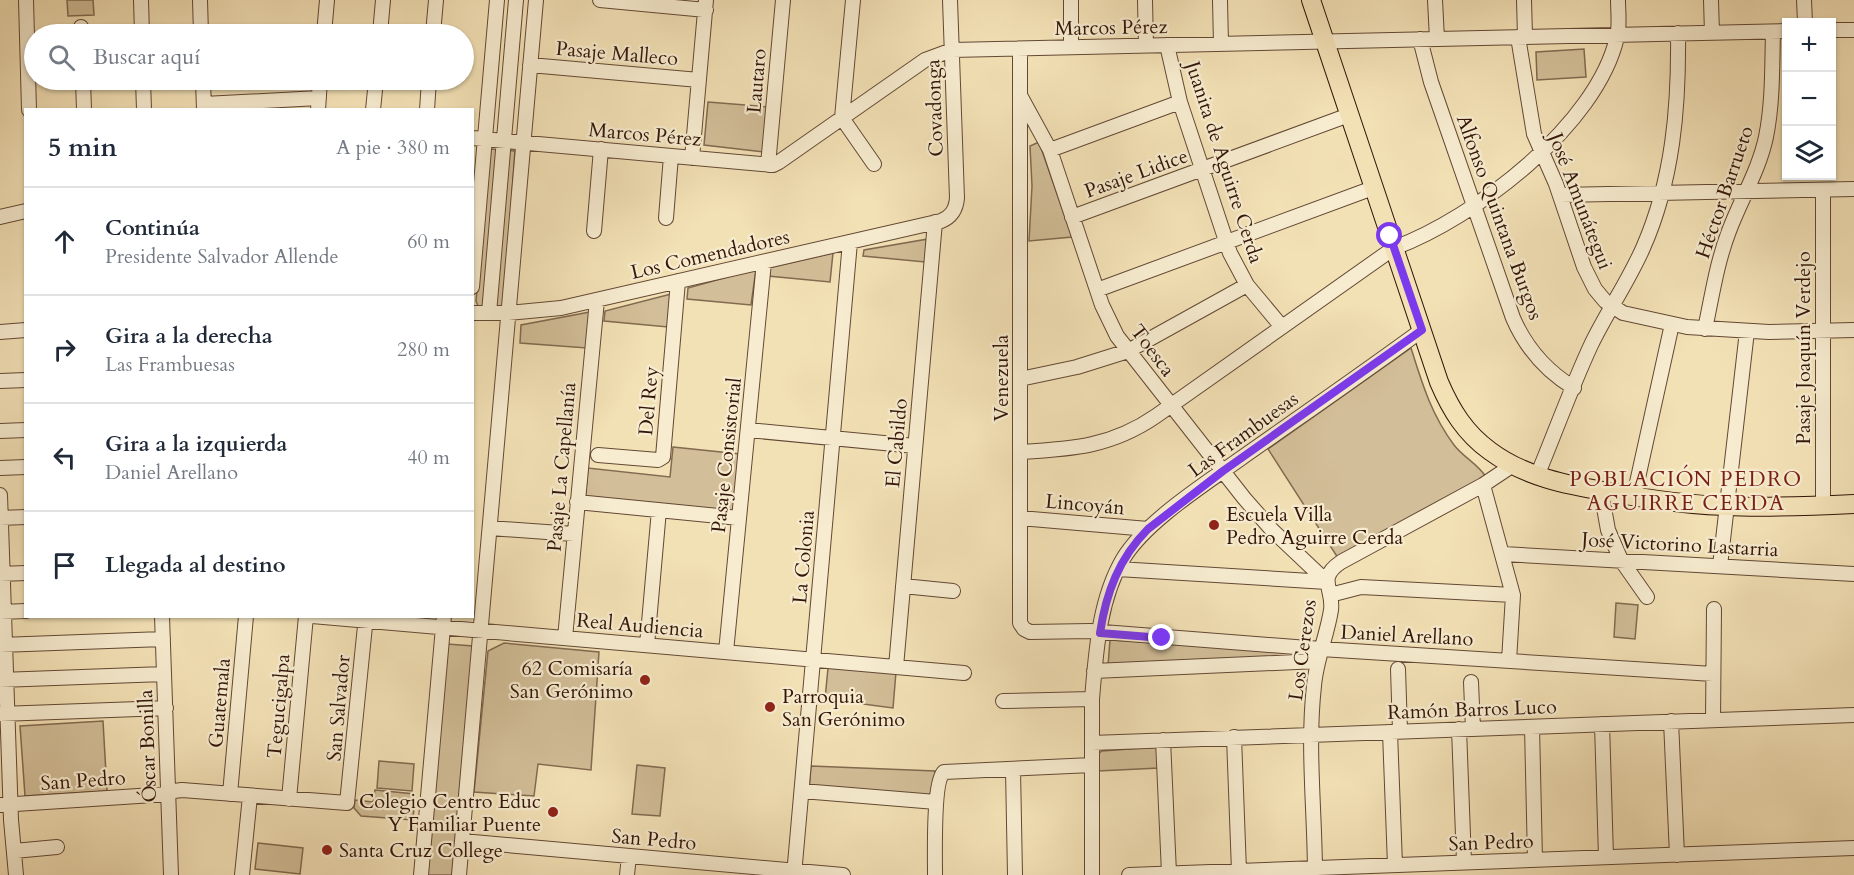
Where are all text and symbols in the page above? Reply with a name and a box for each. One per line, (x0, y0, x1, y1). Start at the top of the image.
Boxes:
street label: Marcos Pérez (1054, 13, 1168, 42)
map controls (1782, 18, 1836, 180)
button: + (1782, 18, 1836, 72)
search box (24, 24, 474, 90)
street label: Pasaje Malleco (555, 35, 679, 72)
icon: search (45, 41, 78, 74)
text: Buscar aquí (93, 42, 200, 72)
street label: Lautaro (740, 47, 773, 114)
street label: Juanita de Aguirre Cerda (1178, 55, 1270, 267)
street label: Covadonga (919, 58, 950, 157)
button: − (1782, 72, 1836, 126)
street label: Alfonso Quintana Burgos (1450, 111, 1549, 324)
street label: Marcos Pérez (587, 116, 702, 153)
street label: Héctor Barrueto (1689, 122, 1760, 262)
street label: José Amunátegui (1541, 126, 1619, 274)
button: layers (1782, 126, 1836, 180)
text: 5 min (48, 130, 117, 165)
text: A pie · 380 m (336, 134, 450, 161)
street label: Pasaje Lidice (1081, 142, 1192, 205)
text: Continúa (105, 213, 200, 243)
route start (1376, 222, 1402, 248)
street label: Los Comendadores (628, 223, 792, 286)
icon: ahead (48, 225, 81, 258)
text: 60 m (407, 228, 450, 255)
text: Presidente Salvador Allende (105, 243, 339, 270)
street label: Pasaje Joaquín Verdejo (1790, 251, 1817, 445)
street label: Toesca (1124, 319, 1181, 382)
text: Gira a la derecha (105, 321, 273, 351)
icon: right (48, 333, 81, 366)
street label: Venezuela (988, 334, 1015, 421)
text: 280 m (397, 336, 450, 363)
text: Las Frambuesas (105, 351, 235, 378)
street label: Del Rey (632, 365, 665, 437)
street label: Pasaje Consistorial (705, 376, 748, 534)
street label: Pasaje La Capellanía (541, 381, 582, 553)
street label: Las Frambuesas (1183, 385, 1304, 483)
street label: El Cabildo (879, 397, 914, 489)
text: Gira a la izquierda (105, 429, 288, 459)
icon: left (48, 441, 81, 474)
text: 40 m (407, 444, 450, 471)
text: Daniel Arellano (105, 459, 238, 486)
district label: POBLACIÓN PEDRO AGUIRRE CERDA (1569, 464, 1803, 518)
street label: Lincoyán (1044, 488, 1126, 521)
place label: Escuela Villa Pedro Aguirre Cerda (1226, 501, 1403, 551)
street label: La Colonia (786, 509, 821, 605)
marker: Escuela Villa Pedro Aguirre Cerda (1207, 518, 1221, 532)
street label: José Victorino Lastarria (1578, 526, 1779, 563)
icon: arrive (48, 549, 81, 582)
text: Llegada al destino (105, 550, 286, 580)
street label: Los Cerezos (1282, 598, 1323, 703)
street label: Real Audiencia (575, 606, 705, 645)
street label: Daniel Arellano (1340, 619, 1474, 652)
route end (1148, 624, 1174, 650)
street label: Tegucigalpa (260, 652, 297, 759)
street label: San Salvador (320, 653, 357, 762)
place label: 62 Comisaría San Gerónimo (510, 655, 633, 705)
street label: Guatemala (202, 657, 237, 749)
marker: 62 Comisaría San Gerónimo (638, 673, 652, 687)
place label: Parroquia San Gerónimo (782, 683, 905, 733)
street label: Óscar Bonilla (132, 689, 163, 803)
street label: Ramón Barros Luco (1387, 693, 1557, 726)
marker: Parroquia San Gerónimo (763, 700, 777, 714)
street label: San Pedro (40, 764, 127, 797)
place label: Colegio Centro Educ Y Familiar Puente (359, 788, 541, 838)
marker: Colegio Centro Educ Y Familiar Puente (546, 805, 560, 819)
street label: San Pedro (610, 822, 698, 857)
street label: San Pedro (1448, 828, 1534, 857)
place label: Santa Cruz College (339, 837, 503, 864)
marker: Santa Cruz College (320, 843, 334, 857)

